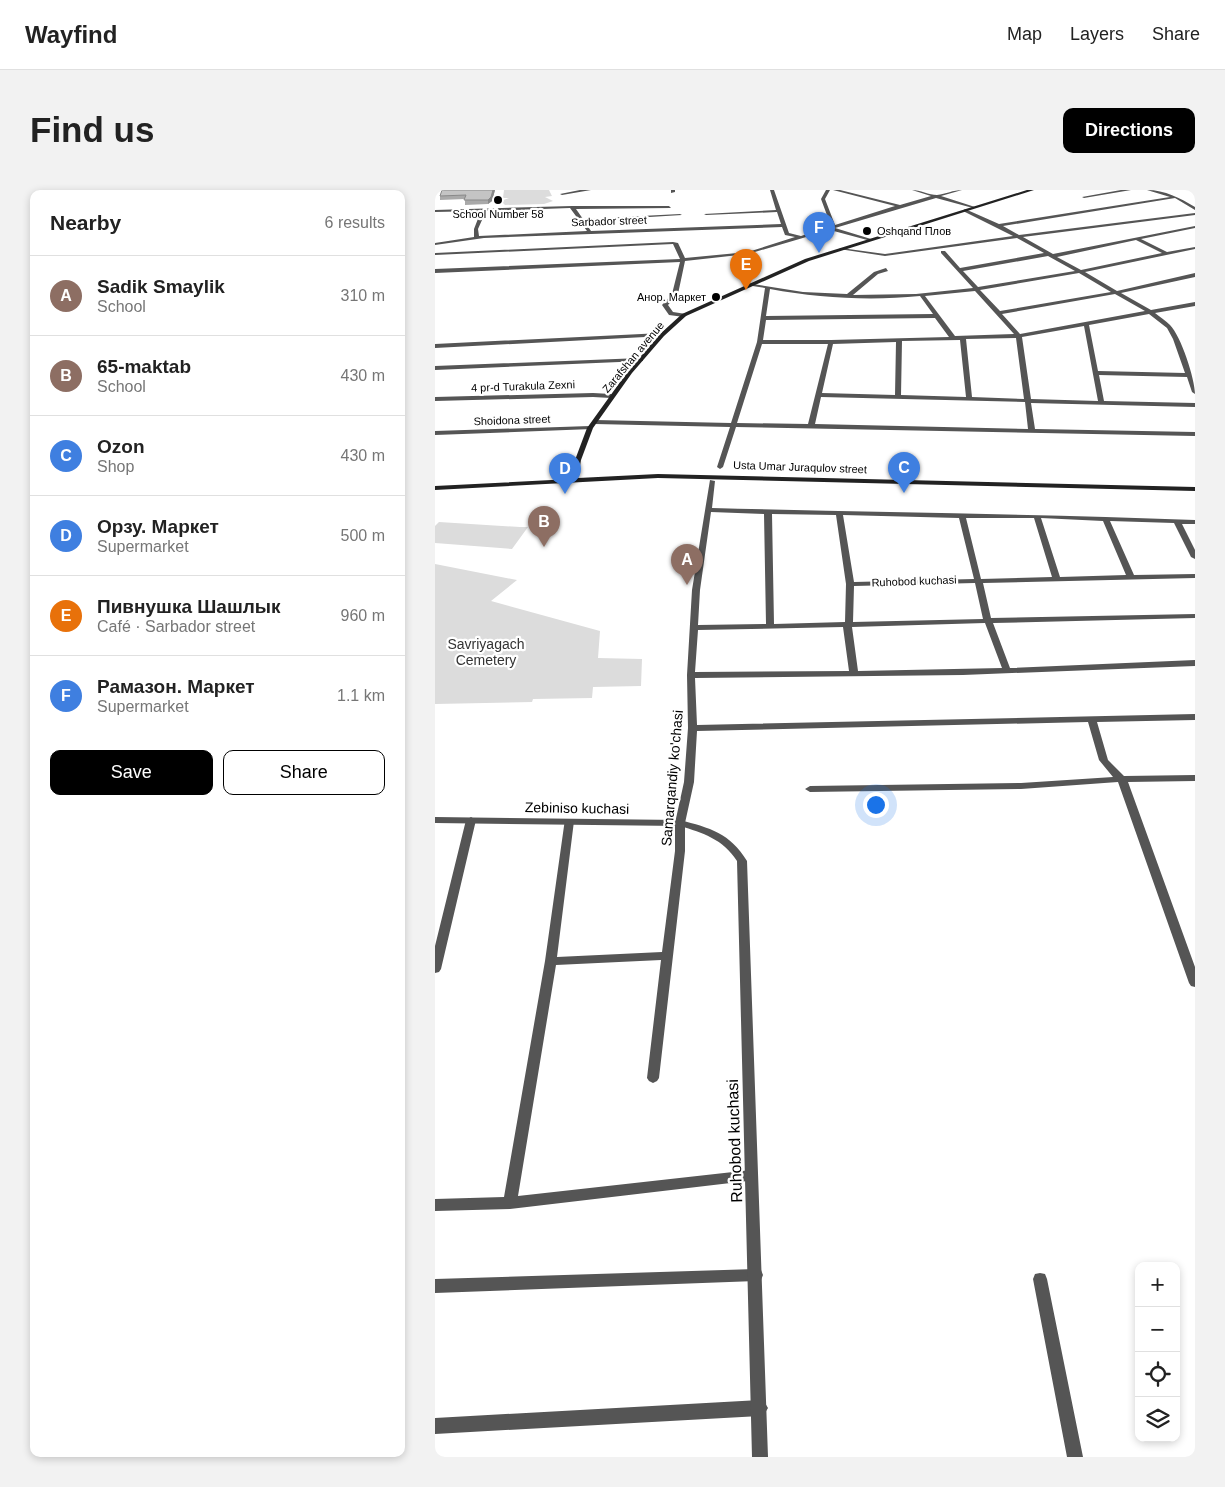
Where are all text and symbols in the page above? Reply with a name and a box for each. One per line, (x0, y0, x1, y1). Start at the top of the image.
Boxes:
text: Wayfind (25, 21, 117, 48)
text: Map (1007, 24, 1042, 44)
text: Layers (1070, 24, 1124, 44)
text: Share (1152, 24, 1200, 44)
button: Directions (1063, 108, 1195, 153)
text: Find us (30, 110, 154, 149)
marker: School Number 58 (492, 194, 504, 206)
place label: School Number 58 (452, 208, 544, 220)
text: Nearby (50, 211, 121, 234)
pin: F (803, 212, 835, 253)
text: 6 results (325, 214, 385, 231)
street label: Sarbador street (571, 214, 647, 228)
marker: Oshqand Плов (861, 225, 873, 237)
place label: Oshqand Плов (877, 225, 951, 237)
pin: E (730, 249, 762, 290)
text: Sadik Smaylik (97, 276, 225, 297)
text: A (60, 287, 72, 304)
text: 310 m (341, 287, 385, 304)
place label: Анор. Маркет (637, 291, 706, 303)
marker: Анор. Маркет (710, 291, 722, 303)
text: School (97, 298, 146, 315)
street label: Zarafshan avenue (600, 319, 666, 395)
text: 65-maktab (97, 356, 191, 377)
text: B (60, 367, 72, 384)
text: 430 m (341, 367, 385, 384)
text: School (97, 378, 146, 395)
street label: 4 pr-d Turakula Zexni (471, 378, 575, 394)
street label: Shoidona street (473, 413, 551, 427)
text: Ozon (97, 436, 145, 457)
text: C (60, 447, 72, 464)
text: 430 m (341, 447, 385, 464)
pin: C (888, 452, 920, 493)
pin: D (549, 453, 581, 494)
text: Shop (97, 458, 134, 475)
street label: Usta Umar Juraqulov street (733, 459, 867, 475)
pin: B (528, 506, 560, 547)
text: Орзу. Маркет (97, 516, 219, 537)
text: D (60, 527, 72, 544)
text: 500 m (341, 527, 385, 544)
text: Supermarket (97, 538, 189, 555)
pin: A (671, 544, 703, 585)
street label: Ruhobod kuchasi (871, 574, 957, 588)
text: Пивнушка Шашлык (97, 596, 281, 617)
text: E (61, 607, 71, 624)
text: 960 m (341, 607, 385, 624)
text: Café · Sarbador street (97, 618, 255, 635)
park label: Savriyagach Cemetery (447, 636, 525, 668)
text: Рамазон. Маркет (97, 676, 255, 697)
text: F (61, 687, 71, 704)
text: 1.1 km (337, 687, 385, 704)
text: Supermarket (97, 698, 189, 715)
street label: Samarqandiy ko'chasi (658, 709, 686, 847)
button: Save (50, 750, 213, 795)
button: Share (223, 750, 385, 795)
your location (863, 792, 889, 818)
street label: Zebiniso kuchasi (525, 799, 629, 817)
street label: Ruhobod kuchasi (724, 1079, 745, 1203)
map controls (1135, 1262, 1180, 1442)
button: + (1135, 1262, 1180, 1307)
button: − (1135, 1307, 1180, 1352)
button: locate (1135, 1352, 1180, 1397)
button: layers (1135, 1397, 1180, 1442)

